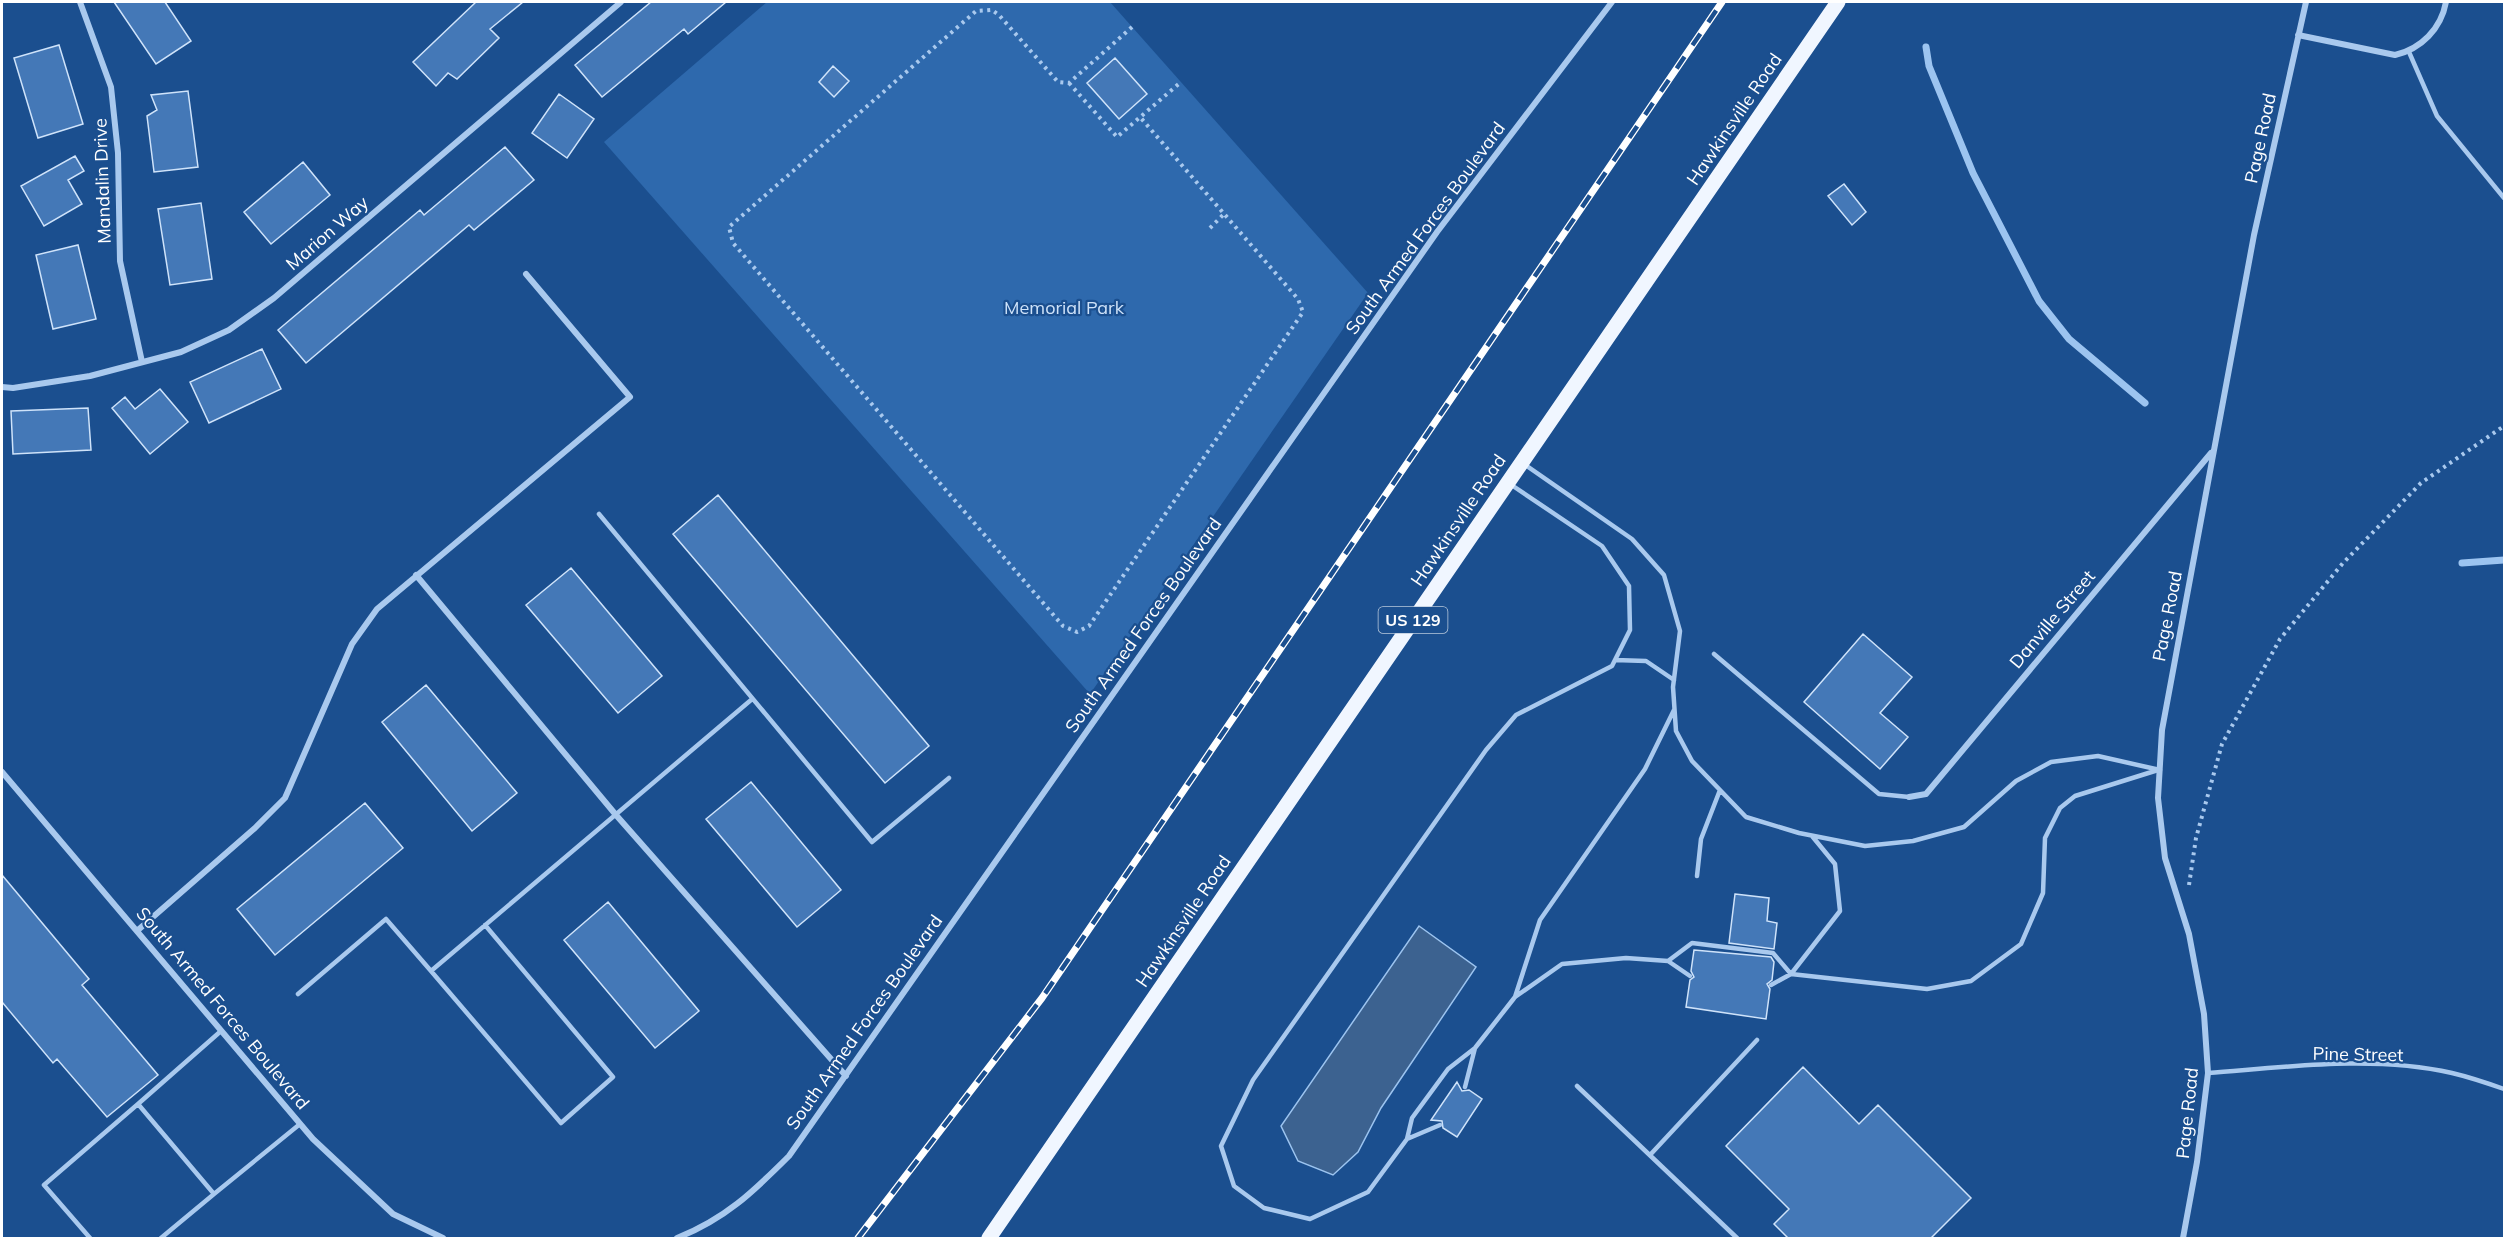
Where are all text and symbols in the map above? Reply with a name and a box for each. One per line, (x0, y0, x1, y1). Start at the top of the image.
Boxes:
street label: Hawkinsville Road (1681, 49, 1787, 189)
street label: Page Road (2239, 91, 2281, 185)
street label: South Armed Forces Boulevard (1340, 117, 1510, 339)
street label: Mandalin Drive (88, 118, 116, 244)
street label: Marion Way (281, 191, 373, 275)
park label: Memorial Park (1004, 296, 1125, 319)
street label: Hawkinsville Road (1405, 450, 1511, 590)
street label: South Armed Forces Boulevard (1060, 513, 1226, 737)
street label: Danville Street (2004, 565, 2100, 673)
street label: Page Road (2147, 569, 2187, 663)
road number: US 129 (1378, 607, 1448, 633)
street label: Hawkinsville Road (1130, 851, 1236, 991)
street label: South Armed Forces Boulevard (132, 902, 314, 1114)
street label: South Armed Forces Boulevard (781, 910, 947, 1134)
street label: Pine Street (2312, 1042, 2404, 1066)
street label: Page Road (2171, 1066, 2203, 1160)

